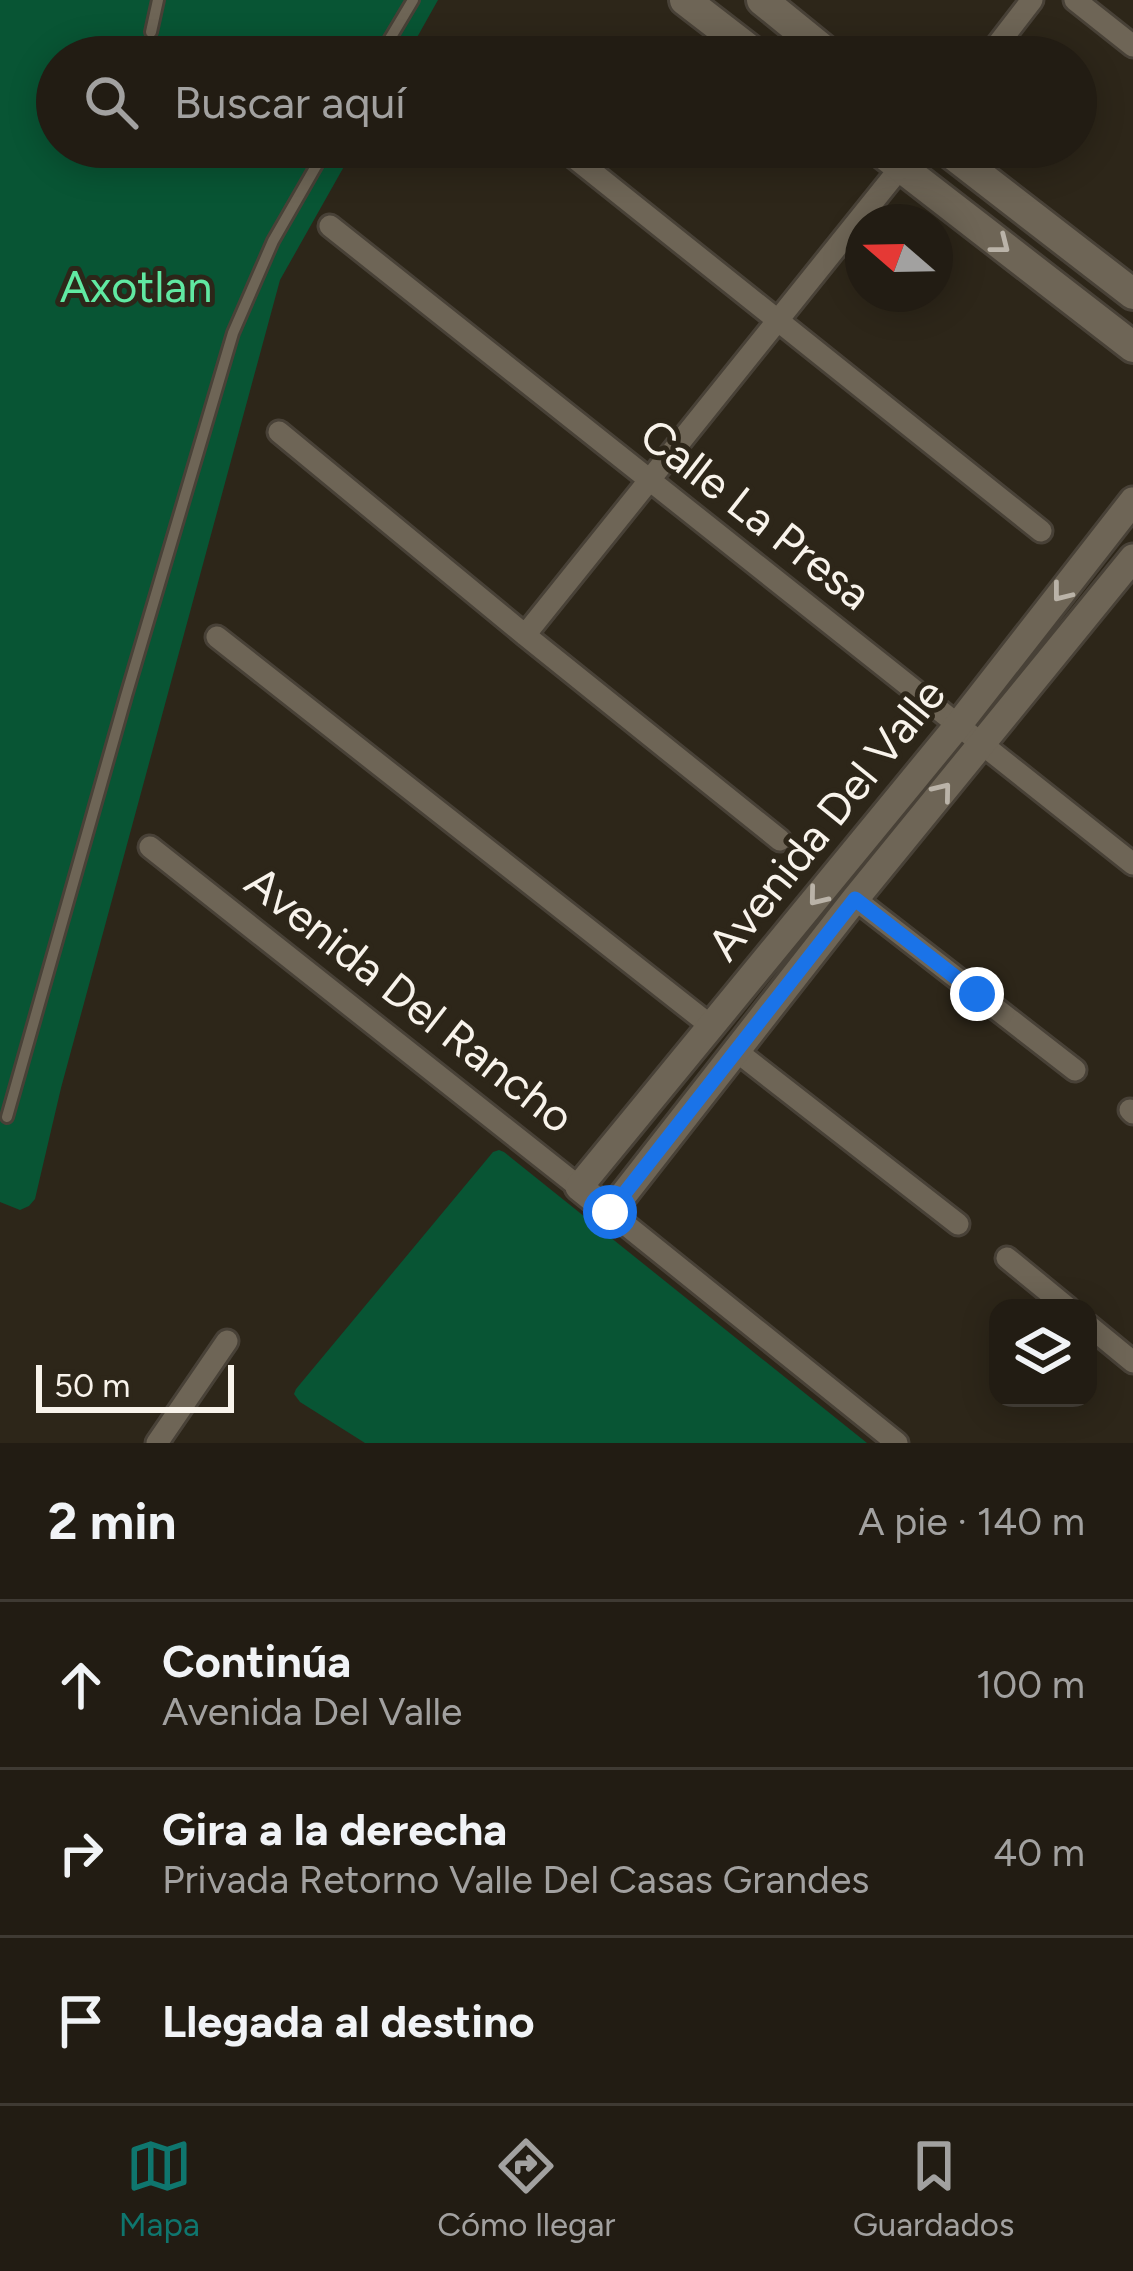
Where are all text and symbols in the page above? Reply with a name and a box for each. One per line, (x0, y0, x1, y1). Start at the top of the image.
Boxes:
search box (36, 36, 1097, 168)
icon: search (78, 69, 144, 135)
text: Buscar aquí (174, 75, 406, 129)
north arrow (845, 204, 953, 312)
one-way arrow (987, 230, 1009, 252)
park label: Axotlan (60, 259, 212, 313)
street label: Calle La Presa (630, 407, 882, 621)
one-way arrow (1054, 579, 1075, 601)
street label: Avenida Del Valle (696, 667, 956, 971)
one-way arrow (929, 783, 951, 805)
street label: Avenida Del Rancho (235, 854, 585, 1144)
one-way arrow (810, 883, 831, 905)
route end (950, 967, 1004, 1021)
route start (583, 1185, 637, 1239)
map controls (989, 1299, 1097, 1407)
button: layers (989, 1299, 1097, 1407)
scale bar (36, 1359, 234, 1412)
text: 50 m (54, 1366, 130, 1405)
text: 2 min (48, 1491, 176, 1552)
text: A pie · 140 m (858, 1498, 1085, 1545)
text: Continúa (162, 1634, 351, 1688)
icon: ahead (48, 1652, 114, 1718)
text: 100 m (976, 1661, 1085, 1708)
text: Avenida Del Valle (162, 1688, 462, 1735)
text: Gira a la derecha (162, 1802, 507, 1856)
icon: right (48, 1820, 114, 1886)
text: 40 m (993, 1829, 1085, 1876)
text: Privada Retorno Valle Del Casas Grandes (162, 1856, 869, 1903)
icon: arrive (48, 1988, 114, 2054)
text: Llegada al destino (162, 1994, 535, 2048)
tab: Mapa (119, 2133, 200, 2244)
tab: Cómo llegar (437, 2133, 615, 2244)
tab: Guardados (853, 2133, 1014, 2244)

